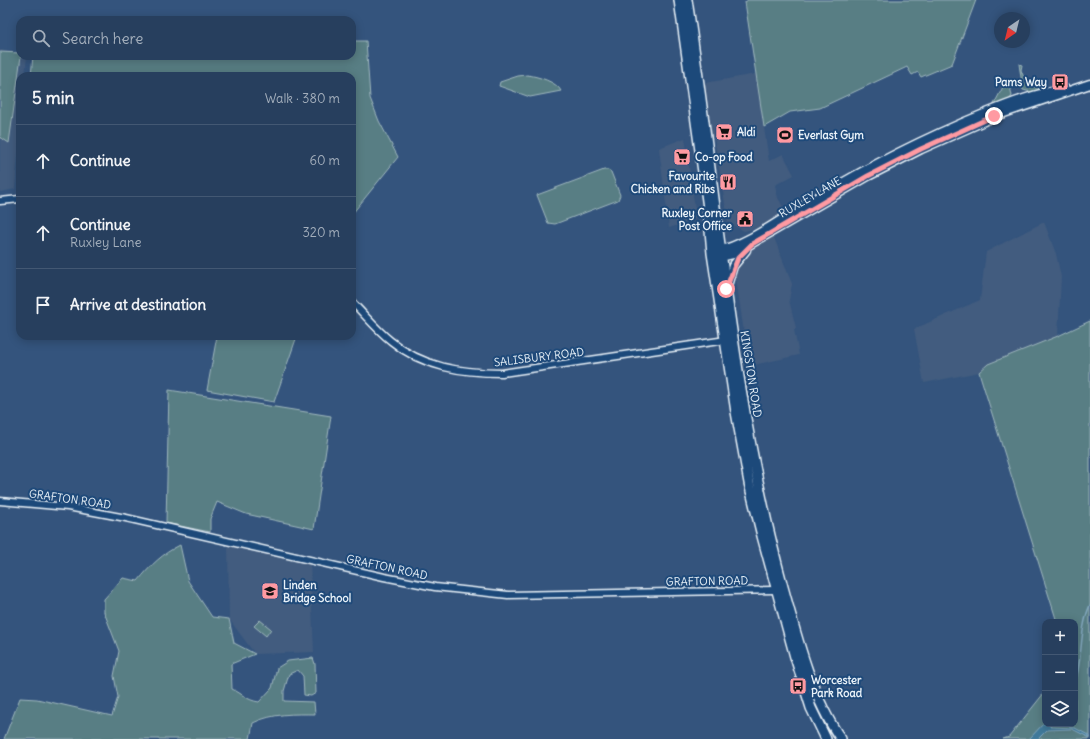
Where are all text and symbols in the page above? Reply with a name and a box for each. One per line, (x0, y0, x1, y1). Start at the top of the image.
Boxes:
north arrow (994, 12, 1030, 48)
search box (16, 16, 356, 60)
icon: search (30, 27, 52, 49)
text: Search here (62, 29, 143, 48)
bus stop icon: Pams Way (1050, 72, 1070, 92)
place label: Pams Way (995, 75, 1047, 90)
text: 5 min (32, 87, 74, 109)
text: Walk · 380 m (265, 90, 340, 107)
route end (985, 107, 1003, 125)
supermarket icon: Aldi (714, 122, 734, 142)
place label: Aldi (737, 125, 755, 139)
sports icon: Everlast Gym (775, 125, 795, 145)
place label: Everlast Gym (798, 128, 864, 143)
supermarket icon: Co-op Food (672, 147, 692, 167)
icon: ahead (32, 150, 54, 172)
place label: Co-op Food (695, 150, 753, 165)
text: Continue (70, 151, 131, 170)
text: 60 m (309, 152, 340, 169)
place label: Favourite Chicken and Ribs (631, 169, 715, 196)
restaurant icon: Favourite Chicken and Ribs (718, 172, 738, 192)
street label: RUXLEY LANE (776, 174, 844, 220)
place label: Ruxley Corner Post Office (661, 206, 733, 233)
public building icon: Ruxley Corner Post Office (735, 209, 755, 229)
text: Continue (70, 215, 131, 234)
icon: ahead (32, 222, 54, 244)
text: 320 m (302, 224, 340, 241)
text: Ruxley Lane (70, 234, 142, 251)
route start (717, 280, 735, 298)
icon: arrive (32, 294, 54, 316)
text: Arrive at destination (70, 295, 206, 314)
street label: KINGSTON ROAD (737, 330, 765, 419)
street label: SALISBURY ROAD (493, 344, 585, 369)
street label: GRAFTON ROAD (28, 486, 112, 512)
street label: GRAFTON ROAD (345, 552, 429, 582)
street label: GRAFTON ROAD (666, 573, 749, 589)
place label: Linden Bridge School (283, 578, 351, 606)
school or university icon: Linden Bridge School (260, 581, 280, 601)
map controls (1042, 619, 1078, 727)
button: + (1042, 619, 1078, 655)
button: − (1042, 655, 1078, 691)
place label: Worcester Park Road (811, 673, 863, 700)
bus stop icon: Worcester Park Road (788, 676, 808, 696)
button: layers (1042, 691, 1078, 727)

